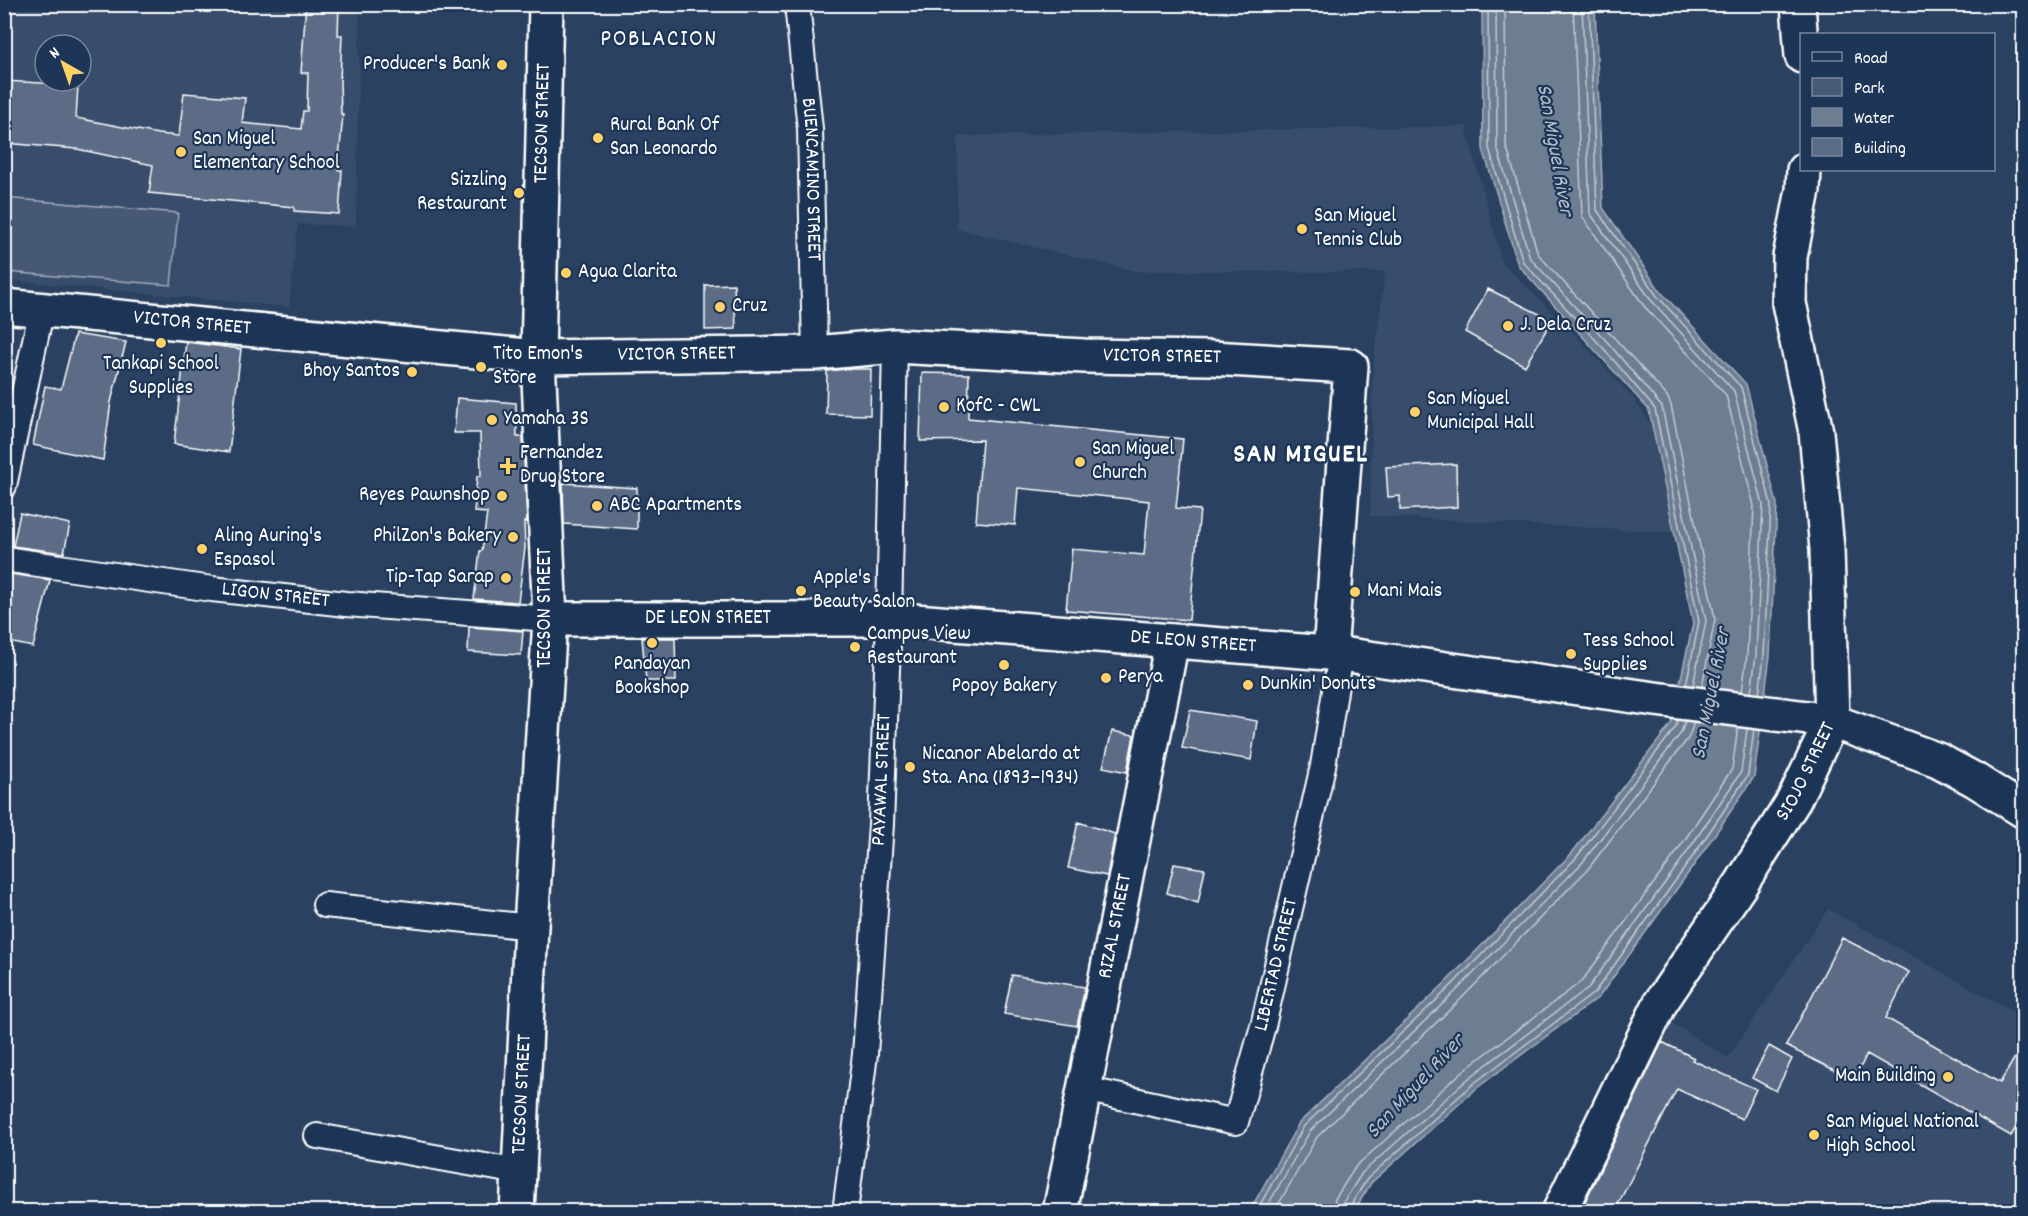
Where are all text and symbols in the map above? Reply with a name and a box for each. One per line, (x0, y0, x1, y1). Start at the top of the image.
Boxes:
district label: POBLACION (600, 23, 718, 57)
north arrow (33, 33, 93, 93)
legend (1800, 33, 1995, 171)
text: N (45, 42, 65, 65)
text: Road (1854, 47, 1888, 72)
place label: Producer's Bank (363, 50, 490, 80)
marker: Producer's Bank (495, 58, 509, 72)
street label: TECSON STREET (527, 62, 560, 184)
text: Park (1854, 77, 1885, 102)
water label: San Miguel River (1527, 82, 1581, 221)
street label: BUENCAMINO STREET (792, 96, 828, 262)
text: Water (1854, 107, 1894, 132)
place label: Rural Bank Of San Leonardo (610, 111, 720, 165)
place label: San Miguel Elementary School (193, 125, 340, 179)
marker: Rural Bank Of San Leonardo (591, 131, 605, 145)
text: Building (1854, 137, 1906, 162)
marker: San Miguel Elementary School (174, 145, 188, 159)
place label: Sizzling Restaurant (417, 166, 507, 220)
marker: Sizzling Restaurant (512, 186, 526, 200)
place label: San Miguel Tennis Club (1314, 202, 1402, 256)
marker: San Miguel Tennis Club (1295, 222, 1309, 236)
place label: Agua Clarita (578, 258, 678, 288)
marker: Agua Clarita (559, 266, 573, 280)
place label: Cruz (732, 292, 767, 322)
marker: Cruz (713, 300, 727, 314)
street label: VICTOR STREET (132, 303, 253, 345)
place label: J. Dela Cruz (1520, 311, 1611, 341)
marker: J. Dela Cruz (1501, 319, 1515, 333)
marker: Tankapi School Supplies (154, 336, 168, 350)
street label: VICTOR STREET (617, 339, 736, 371)
place label: Tito Emon's Store (493, 340, 583, 394)
street label: VICTOR STREET (1103, 341, 1222, 374)
place label: Tankapi School Supplies (103, 350, 219, 404)
place label: Bhoy Santos (303, 357, 400, 387)
marker: Tito Emon's Store (474, 360, 488, 374)
marker: Bhoy Santos (405, 365, 419, 379)
place label: San Miguel Municipal Hall (1427, 385, 1534, 439)
place label: KofC - CWL (956, 392, 1041, 422)
marker: KofC - CWL (937, 400, 951, 414)
place label: Yamaha 3S (504, 405, 589, 435)
marker: San Miguel Municipal Hall (1408, 405, 1422, 419)
marker: Yamaha 3S (485, 413, 499, 427)
place label: San Miguel Church (1092, 435, 1174, 489)
district label: SAN MIGUEL (1233, 436, 1369, 475)
place label: Fernandez Drug Store (520, 439, 605, 493)
marker: San Miguel Church (1073, 455, 1087, 469)
marker: Fernandez Drug Store (501, 459, 515, 473)
place label: Reyes Pawnshop (359, 481, 490, 511)
marker: Reyes Pawnshop (495, 489, 509, 503)
place label: ABC Apartments (609, 491, 742, 521)
marker: ABC Apartments (590, 499, 604, 513)
place label: Aling Auring's Espasol (214, 522, 322, 576)
place label: PhilZon's Bakery (373, 522, 501, 552)
marker: PhilZon's Bakery (506, 530, 520, 544)
marker: Aling Auring's Espasol (195, 542, 209, 556)
street label: TECSON STREET (531, 547, 561, 668)
place label: Tip-Tap Sarap (386, 563, 494, 593)
place label: Apple's Beauty Salon (813, 564, 915, 618)
marker: Tip-Tap Sarap (499, 571, 513, 585)
street label: LIGON STREET (220, 575, 332, 617)
place label: Mani Mais (1367, 577, 1442, 607)
marker: Apple's Beauty Salon (794, 584, 808, 598)
marker: Mani Mais (1348, 585, 1362, 599)
street label: DE LEON STREET (645, 604, 772, 634)
place label: Campus View Restaurant (867, 620, 971, 674)
street label: DE LEON STREET (1129, 623, 1258, 662)
water label: San Miguel River (1684, 623, 1740, 762)
place label: Tess School Supplies (1583, 627, 1674, 681)
marker: Pandayan Bookshop (645, 636, 659, 650)
marker: Campus View Restaurant (848, 640, 862, 654)
marker: Tess School Supplies (1564, 647, 1578, 661)
place label: Pandayan Bookshop (614, 650, 690, 704)
marker: Popoy Bakery (997, 658, 1011, 672)
place label: Perya (1118, 663, 1164, 693)
place label: Dunkin' Donuts (1260, 670, 1376, 700)
marker: Perya (1099, 671, 1113, 685)
place label: Popoy Bakery (951, 672, 1057, 702)
marker: Dunkin' Donuts (1241, 678, 1255, 692)
street label: PAYAWAL STREET (865, 712, 900, 847)
street label: SIOJO STREET (1769, 717, 1844, 828)
place label: Nicanor Abelardo at Sta. Ana (1893–1934) (922, 740, 1080, 794)
marker: Nicanor Abelardo at Sta. Ana (1893–1934) (903, 760, 917, 774)
street label: RIZAL STREET (1091, 871, 1141, 981)
street label: LIBERTAD STREET (1247, 895, 1307, 1035)
water label: San Miguel River (1359, 1026, 1475, 1146)
street label: TECSON STREET (505, 1033, 541, 1155)
place label: Main Building (1835, 1062, 1936, 1092)
marker: Main Building (1941, 1070, 1955, 1084)
place label: San Miguel National High School (1826, 1108, 1979, 1162)
marker: San Miguel National High School (1807, 1128, 1821, 1142)

